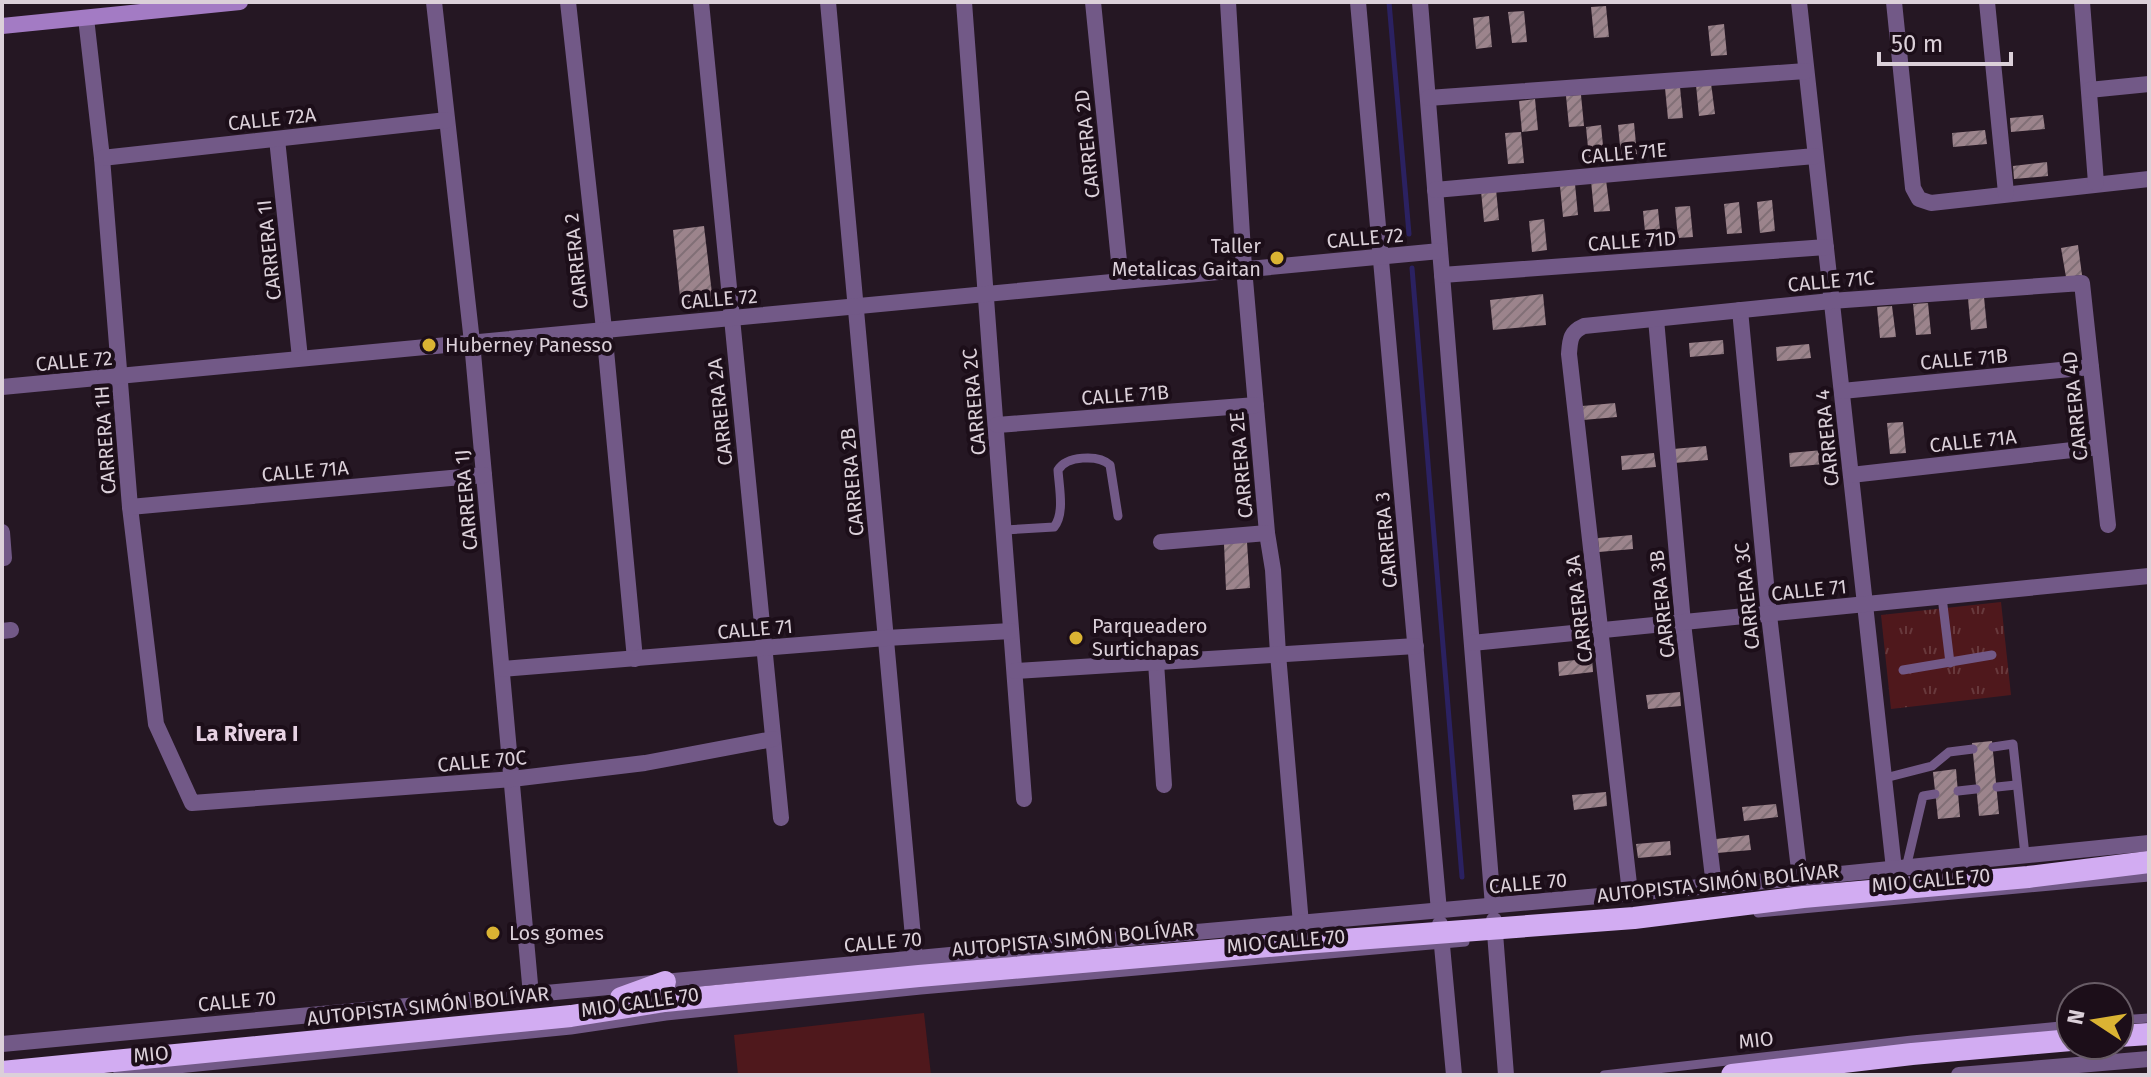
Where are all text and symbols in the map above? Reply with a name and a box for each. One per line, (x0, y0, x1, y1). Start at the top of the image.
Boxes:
scale bar (1879, 16, 2011, 66)
text: 50 m (1891, 30, 1943, 58)
street label: CARRERA 2D (1069, 88, 1105, 200)
street label: CALLE 72A (227, 102, 318, 136)
street label: CALLE 71E (1580, 137, 1668, 169)
street label: CARRERA 1I (252, 199, 286, 301)
street label: CARRERA 2 (559, 212, 593, 310)
street label: CALLE 72 (1326, 223, 1404, 253)
street label: CALLE 71D (1587, 226, 1677, 256)
place label: Taller Metalicas Gaitan (1112, 234, 1261, 281)
marker: Taller Metalicas Gaitan (1268, 249, 1286, 267)
street label: CALLE 71C (1787, 265, 1875, 297)
street label: CALLE 72 (680, 284, 758, 314)
place label: Huberney Panesso (445, 333, 613, 357)
marker: Huberney Panesso (420, 336, 438, 354)
street label: CALLE 71B (1919, 343, 2009, 375)
street label: CALLE 72 (35, 346, 113, 376)
street label: CARRERA 2C (957, 347, 991, 457)
street label: CARRERA 4D (2057, 350, 2093, 462)
street label: CARRERA 2A (702, 357, 738, 467)
street label: CALLE 71B (1080, 380, 1170, 410)
street label: CARRERA 1H (89, 385, 121, 495)
street label: CARRERA 4 (1810, 388, 1844, 488)
street label: CARRERA 2E (1224, 411, 1258, 519)
street label: CALLE 71A (1928, 424, 2018, 457)
street label: CARRERA 2B (835, 427, 869, 537)
street label: CARRERA 1J (450, 449, 482, 551)
street label: CALLE 71A (261, 455, 350, 487)
street label: CARRERA 3 (1370, 491, 1402, 589)
street label: CARRERA 3C (1729, 541, 1765, 651)
street label: CARRERA 3B (1644, 549, 1680, 659)
street label: CARRERA 3A (1560, 553, 1597, 664)
street label: CALLE 71 (1770, 574, 1848, 606)
street label: CALLE 71 (716, 614, 794, 644)
place label: Parqueadero Surtichapas (1092, 614, 1207, 661)
marker: Parqueadero Surtichapas (1067, 629, 1085, 647)
district label: La Rivera I (195, 720, 299, 747)
street label: CALLE 70C (436, 745, 528, 777)
street label: AUTOPISTA SIMÓN BOLÍVAR (1596, 858, 1840, 908)
street label: MIO CALLE 70 (1871, 863, 1991, 897)
street label: CALLE 70 (1488, 868, 1568, 898)
street label: AUTOPISTA SIMÓN BOLÍVAR (951, 916, 1195, 962)
place label: Los gomes (509, 921, 604, 945)
marker: Los gomes (484, 924, 502, 942)
street label: MIO CALLE 70 (1226, 924, 1346, 958)
street label: CALLE 70 (843, 927, 923, 957)
street label: AUTOPISTA SIMÓN BOLÍVAR (306, 981, 550, 1031)
north arrow (2055, 981, 2135, 1061)
street label: MIO CALLE 70 (579, 982, 701, 1022)
street label: CALLE 70 (197, 986, 277, 1016)
text: N (2061, 1007, 2091, 1027)
street label: MIO (1737, 1026, 1775, 1054)
street label: MIO (132, 1041, 170, 1067)

